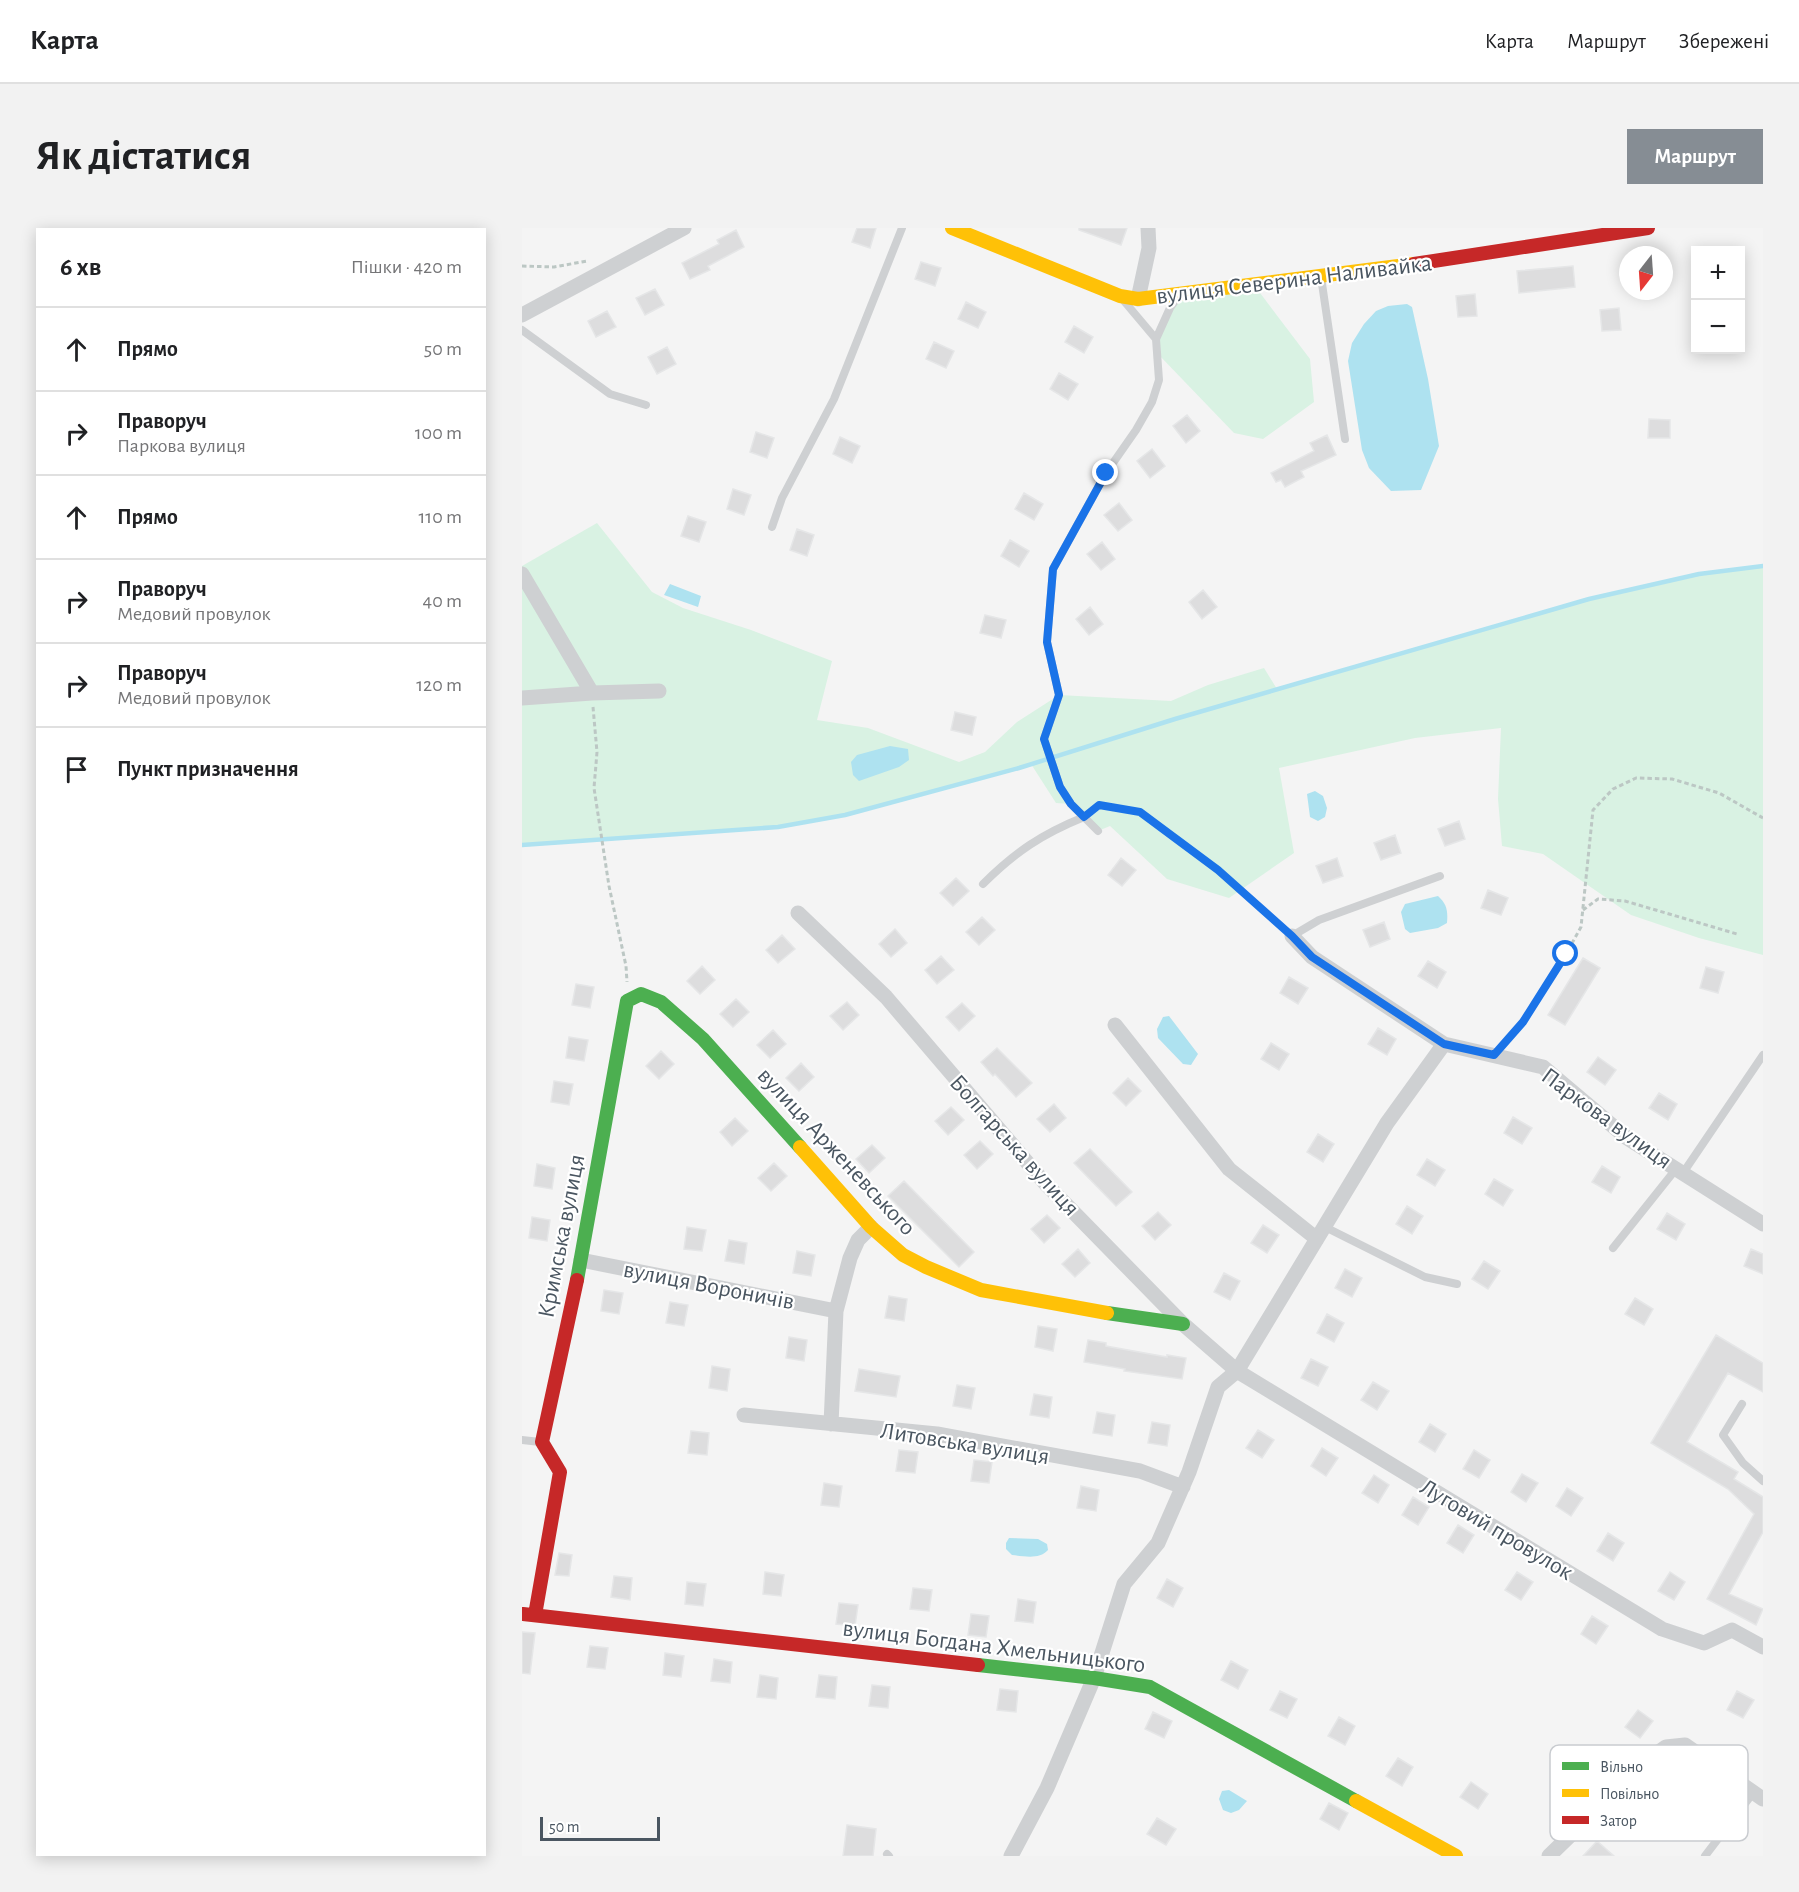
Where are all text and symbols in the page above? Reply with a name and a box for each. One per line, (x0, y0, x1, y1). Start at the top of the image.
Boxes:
text: Карта (30, 27, 99, 55)
text: Карта (1485, 31, 1534, 52)
text: Маршрут (1567, 31, 1646, 52)
text: Збережені (1679, 31, 1769, 52)
button: Маршрут (1627, 129, 1763, 184)
text: Як дістатися (36, 135, 251, 177)
north arrow (1619, 246, 1673, 300)
map controls (1691, 246, 1745, 354)
button: + (1691, 246, 1745, 300)
street label: вулиця Северина Наливайка (1155, 251, 1433, 309)
text: 6 хв (60, 254, 101, 280)
text: Пішки · 420 m (351, 257, 462, 277)
button: − (1691, 300, 1745, 354)
icon: ahead (60, 333, 93, 366)
text: Прямо (117, 338, 178, 360)
text: 50 m (424, 339, 462, 359)
text: Праворуч (117, 410, 207, 432)
icon: right (60, 417, 93, 450)
text: 100 m (415, 423, 462, 443)
text: Паркова вулиця (117, 436, 246, 456)
route end (1092, 459, 1118, 485)
icon: ahead (60, 501, 93, 534)
text: Прямо (117, 506, 178, 528)
text: 110 m (418, 507, 462, 527)
text: Праворуч (117, 578, 207, 600)
icon: right (60, 585, 93, 618)
text: 40 m (423, 591, 462, 611)
text: Медовий провулок (117, 604, 271, 624)
text: Праворуч (117, 662, 207, 684)
icon: right (60, 669, 93, 702)
text: 120 m (416, 675, 462, 695)
text: Медовий провулок (117, 688, 271, 708)
icon: arrive (60, 753, 93, 786)
text: Пункт призначення (117, 758, 299, 780)
route start (1552, 940, 1578, 966)
street label: вулиця Арженевського (753, 1063, 920, 1240)
street label: Паркова вулиця (1537, 1064, 1676, 1174)
street label: Болгарська вулиця (945, 1071, 1084, 1221)
street label: Кримська вулиця (534, 1152, 590, 1320)
street label: вулиця Вороничів (621, 1258, 796, 1314)
street label: Литовська вулиця (879, 1419, 1051, 1469)
street label: Луговий провулок (1416, 1475, 1577, 1585)
street label: вулиця Богдана Хмельницького (841, 1617, 1147, 1677)
legend (1550, 1745, 1748, 1841)
text: Вільно (1600, 1759, 1643, 1775)
text: Повільно (1600, 1786, 1659, 1802)
text: Затор (1600, 1813, 1637, 1829)
scale bar (540, 1814, 660, 1842)
text: 50 m (549, 1819, 580, 1835)

